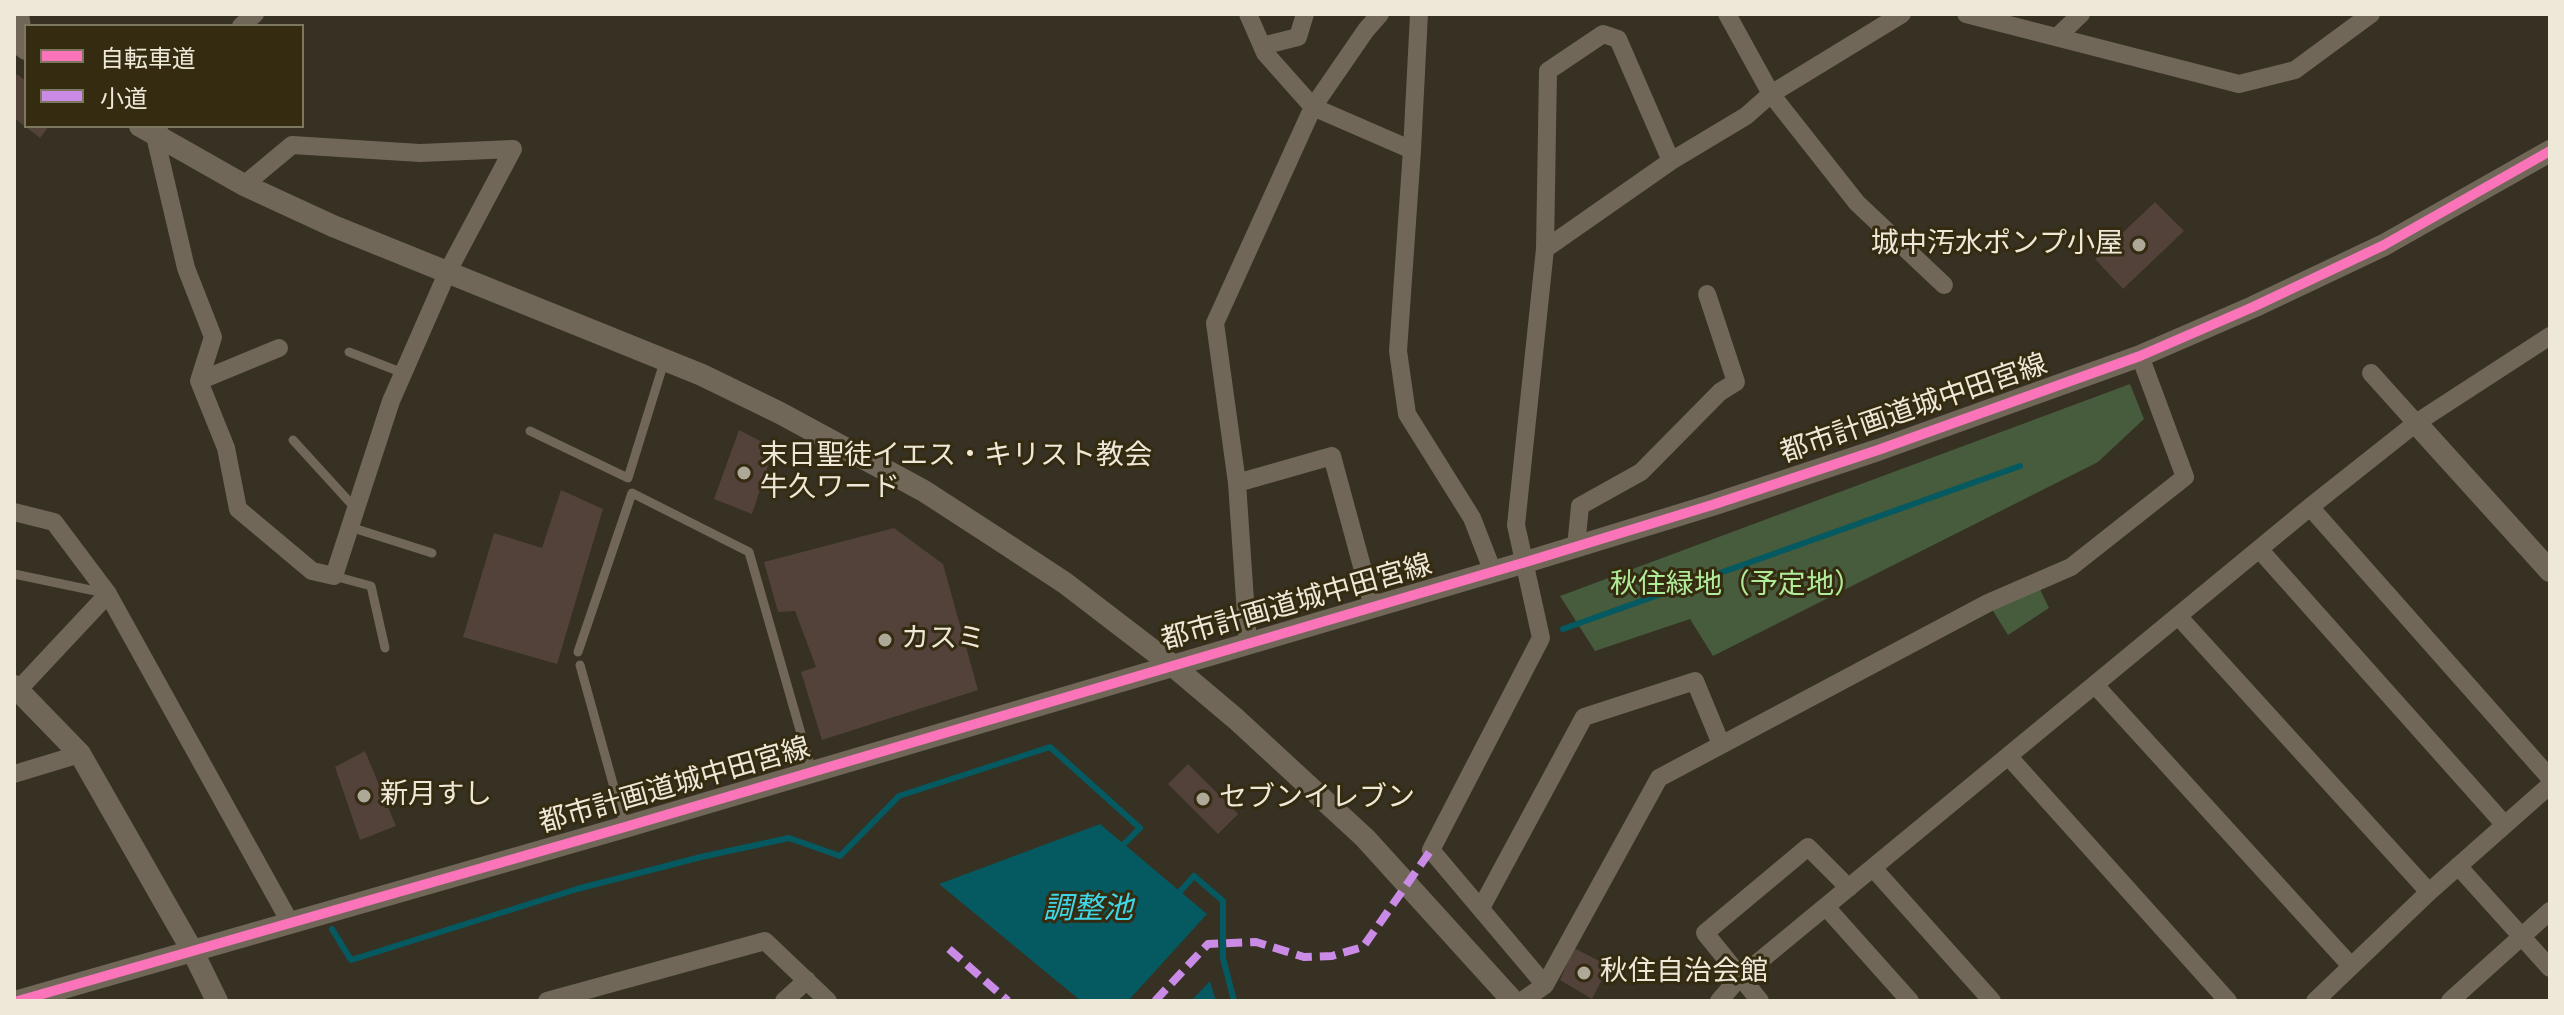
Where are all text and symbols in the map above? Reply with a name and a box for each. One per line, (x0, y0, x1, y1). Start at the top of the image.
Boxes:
legend (24, 24, 304, 128)
text: 自転車道 (100, 45, 196, 74)
text: 小道 (100, 85, 148, 114)
place label: 城中汚水ポンプ小屋 (1871, 228, 2123, 262)
marker: 城中汚水ポンプ小屋 (2130, 236, 2148, 254)
street label: 都市計画道城中田宮線 (1776, 349, 2052, 471)
place label: 末日聖徒イエス・キリスト教会 牛久ワード (760, 440, 1152, 506)
marker: 末日聖徒イエス・キリスト教会 牛久ワード (735, 464, 753, 482)
street label: 都市計画道城中田宮線 (1158, 549, 1436, 659)
park label: 秋住緑地（予定地） (1610, 569, 1862, 603)
place label: カスミ (901, 623, 985, 657)
marker: カスミ (876, 631, 894, 649)
street label: 都市計画道城中田宮線 (536, 732, 814, 842)
place label: 新月すし (380, 779, 492, 813)
place label: セブンイレブン (1219, 782, 1415, 816)
marker: 新月すし (355, 787, 373, 805)
marker: セブンイレブン (1194, 790, 1212, 808)
water label: 調整池 (1043, 892, 1133, 928)
place label: 秋住自治会館 (1600, 956, 1768, 990)
marker: 秋住自治会館 (1575, 964, 1593, 982)

